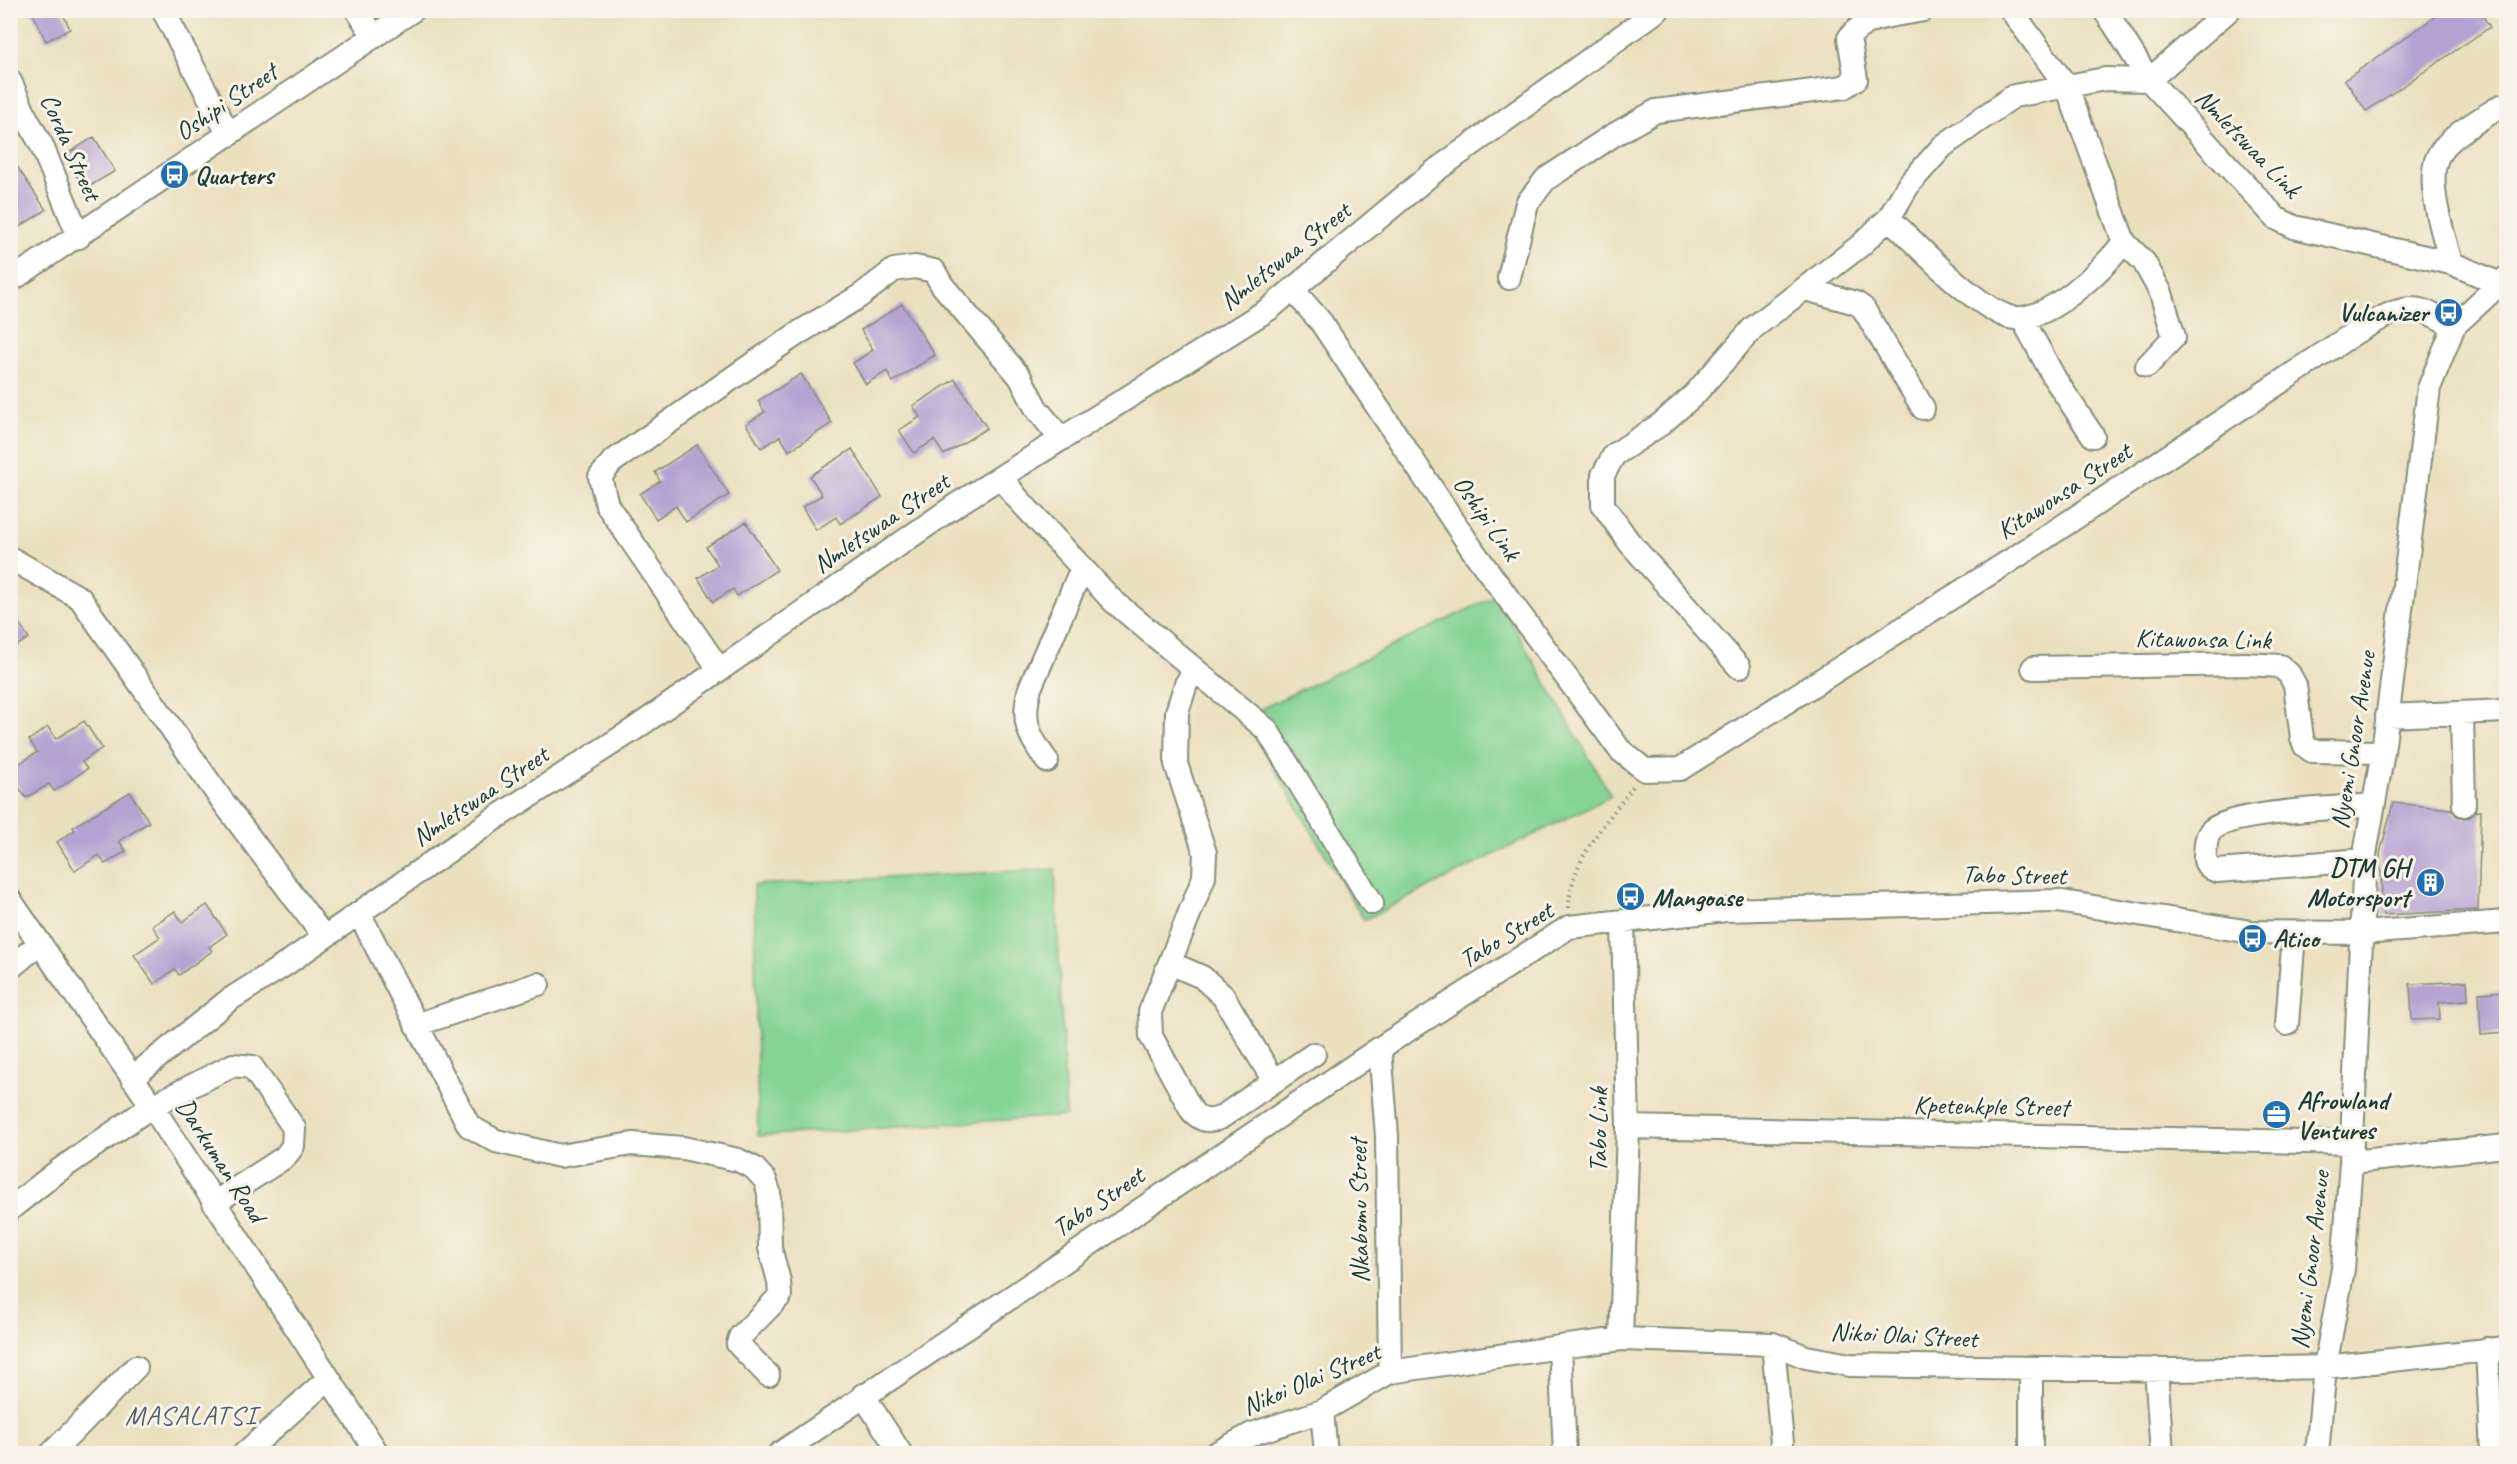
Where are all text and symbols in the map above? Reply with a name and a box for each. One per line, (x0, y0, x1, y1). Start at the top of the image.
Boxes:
street label: Oshipi Street (169, 54, 286, 148)
street label: Nmletswaa Link (2188, 82, 2310, 206)
street label: Corda Street (33, 88, 110, 208)
bus stop icon: Quarters (158, 159, 190, 191)
place label: Quarters (195, 159, 276, 192)
street label: Nmletswaa Street (1213, 193, 1359, 318)
place label: Vulcanizer (2338, 296, 2431, 329)
bus stop icon: Vulcanizer (2433, 296, 2465, 328)
street label: Kitawonsa Street (1990, 434, 2140, 547)
street label: Nmletswaa Street (806, 464, 958, 581)
street label: Oshipi Link (1446, 469, 1529, 568)
street label: Kitawonsa Link (2135, 621, 2273, 657)
street label: Nyemi Gnoor Avenue (2323, 646, 2384, 831)
street label: Nmletswaa Street (405, 737, 557, 854)
place label: DTM GH Motorsport (2307, 851, 2414, 914)
street label: Tabo Street (1962, 858, 2069, 892)
building icon: DTM GH Motorsport (2414, 866, 2446, 898)
bus stop icon: Mangoase (1615, 881, 1647, 913)
place label: Mangoase (1652, 881, 1744, 914)
street label: Tabo Street (1453, 893, 1561, 976)
bus stop icon: Atico (2236, 922, 2268, 954)
place label: Atico (2273, 922, 2321, 955)
place label: Afrowland Ventures (2297, 1084, 2393, 1147)
street label: Tabo Link (1582, 1085, 1615, 1172)
street label: Kpetenkple Street (1913, 1088, 2072, 1124)
street label: Darkuman Road (169, 1092, 275, 1232)
office icon: Afrowland Ventures (2260, 1099, 2292, 1131)
street label: Nkabomu Street (1341, 1135, 1377, 1284)
street label: Tabo Street (1046, 1158, 1152, 1245)
street label: Nyemi Gnoor Avenue (2283, 1167, 2338, 1351)
street label: Nikoi Olai Street (1830, 1315, 1980, 1355)
street label: Nikoi Olai Street (1237, 1334, 1387, 1423)
district label: MASALATSI (125, 1398, 262, 1432)

